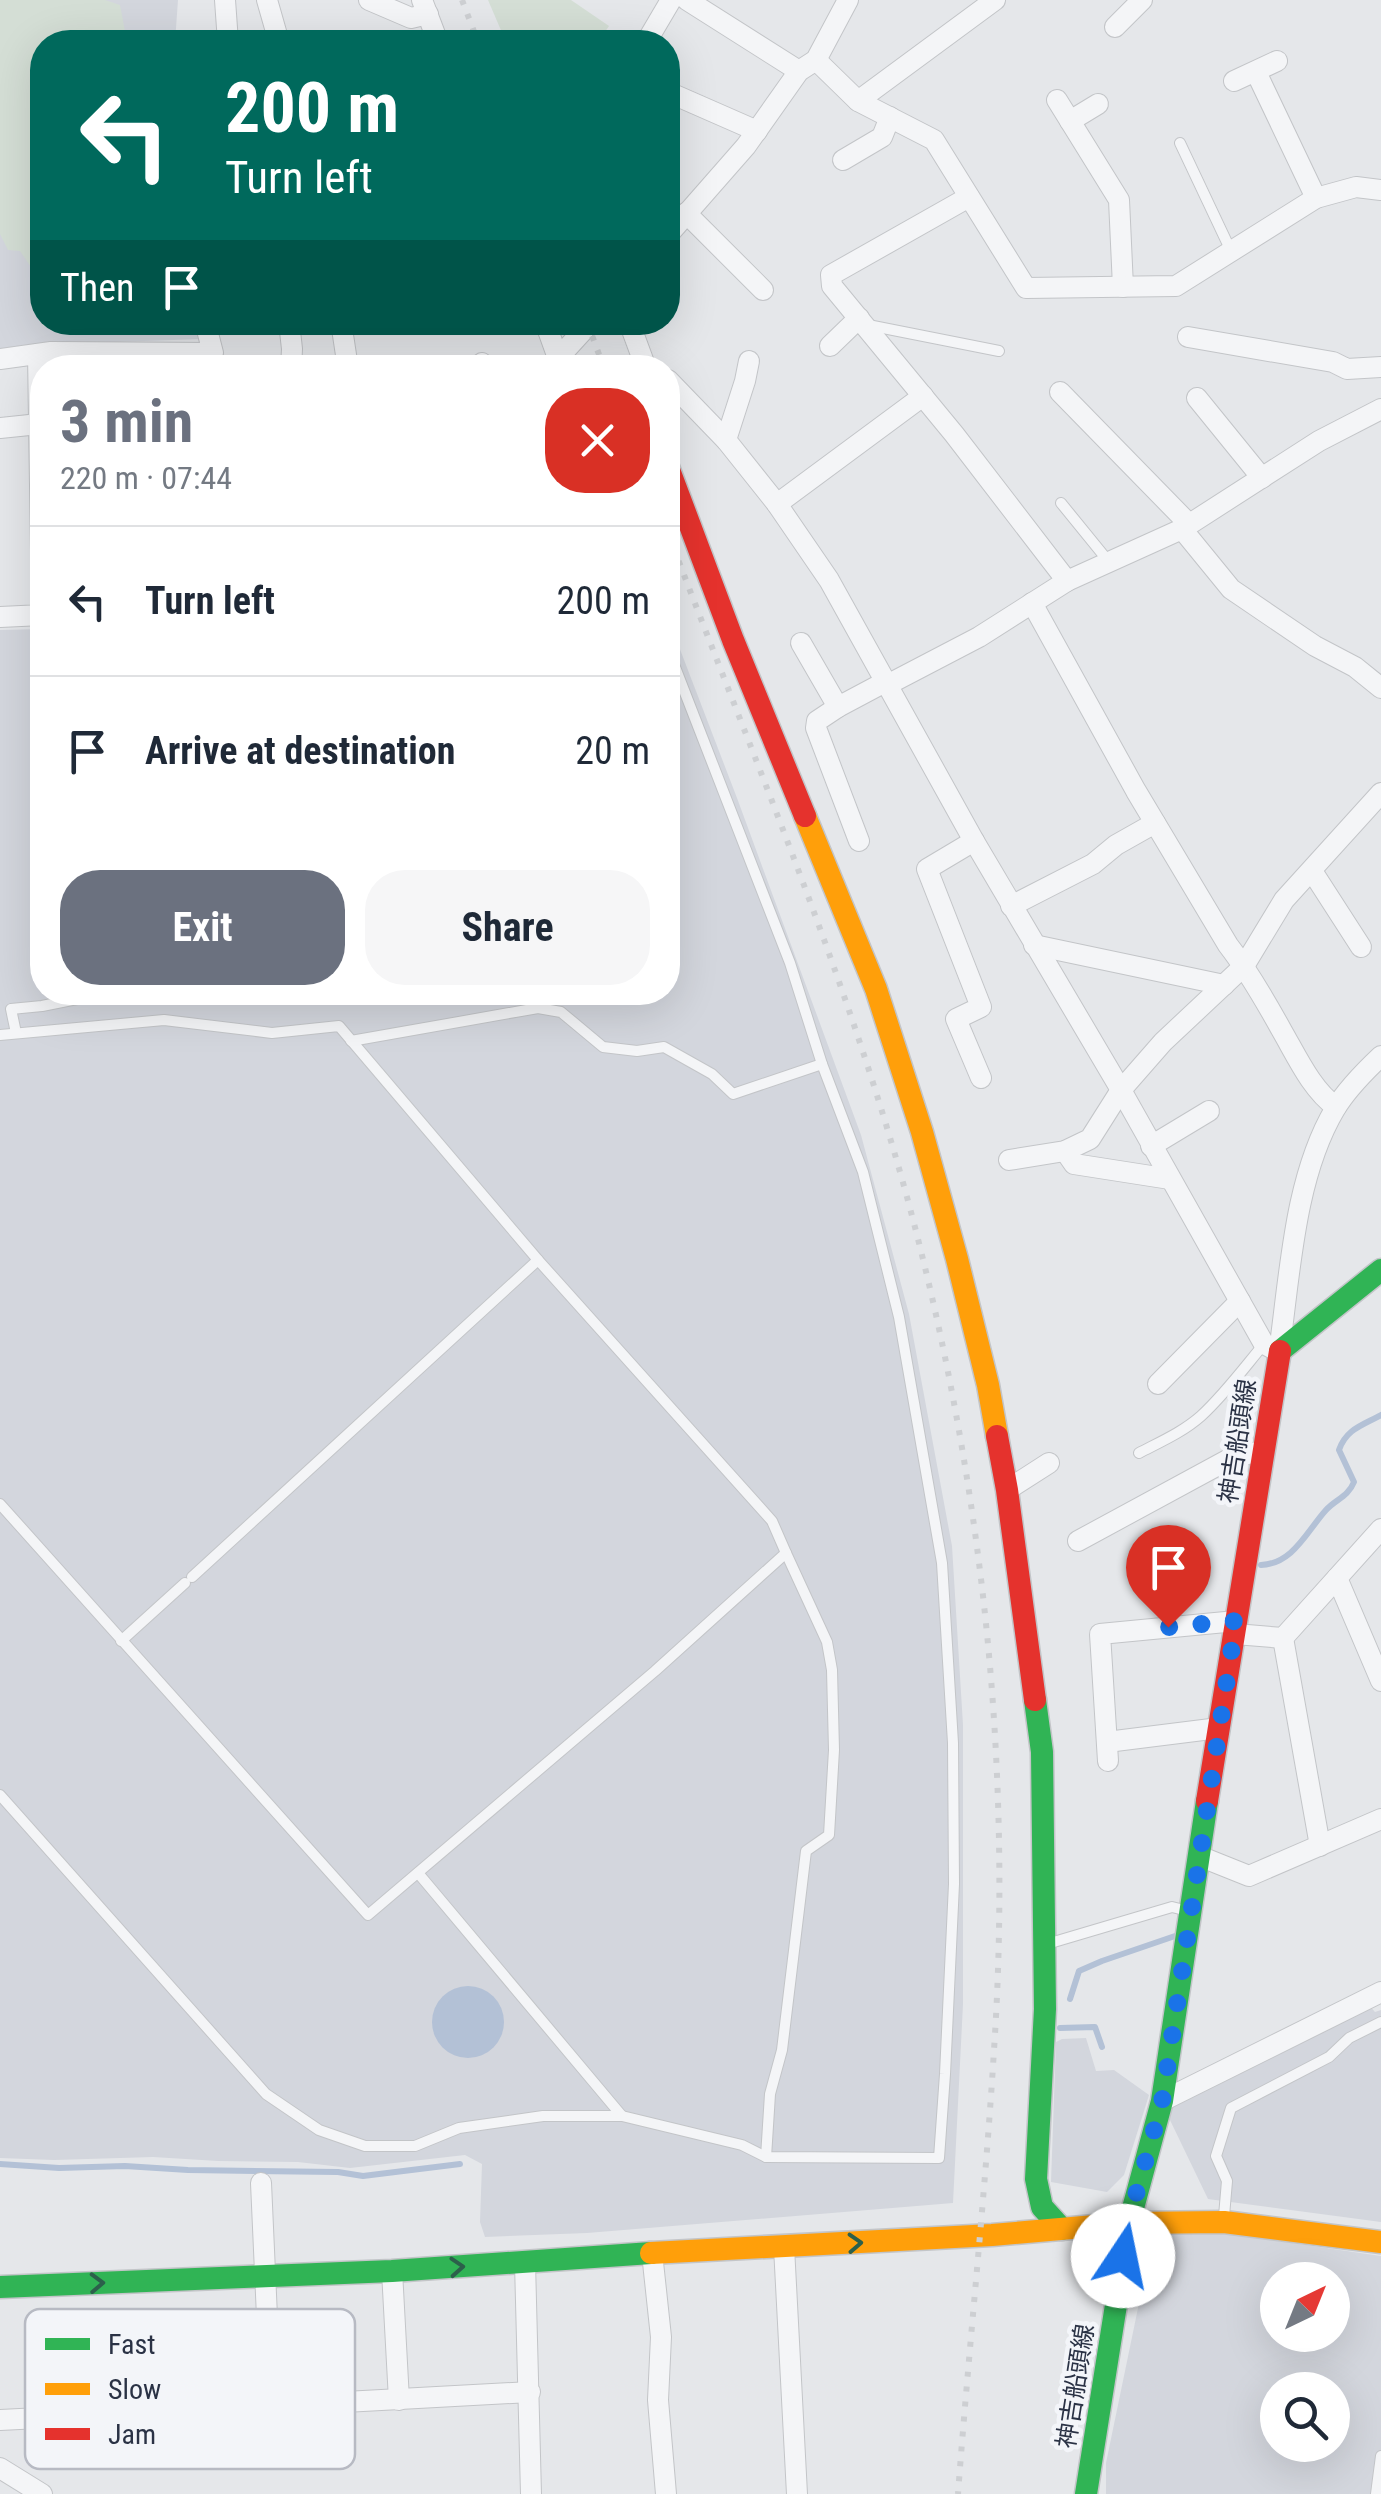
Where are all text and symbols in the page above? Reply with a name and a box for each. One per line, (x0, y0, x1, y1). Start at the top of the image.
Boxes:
text: 200 m (225, 67, 399, 149)
icon: left (60, 70, 190, 200)
text: Turn left (225, 151, 373, 204)
icon: arrive (154, 260, 209, 315)
text: Then (60, 266, 134, 310)
text: 3 min (60, 386, 193, 457)
button: close (545, 388, 650, 493)
text: 220 m · 07:44 (60, 459, 232, 497)
icon: left (60, 574, 115, 629)
text: Turn left (145, 579, 275, 623)
text: 200 m (556, 579, 650, 623)
icon: arrive (60, 724, 115, 779)
text: Arrive at destination (145, 729, 455, 773)
text: 20 m (575, 729, 650, 773)
button: Exit (60, 870, 345, 985)
button: Share (365, 870, 650, 985)
street label: 神吉船頭線 (1213, 1377, 1262, 1505)
pin (1126, 1525, 1211, 1628)
icon: arrive (1141, 1540, 1196, 1595)
position arrow (1071, 2204, 1175, 2308)
one-way arrow (847, 2233, 863, 2254)
one-way arrow (449, 2257, 465, 2278)
north arrow (1260, 2262, 1350, 2352)
map controls (1260, 2262, 1350, 2462)
one-way arrow (90, 2273, 106, 2294)
legend (25, 2309, 355, 2469)
street label: 神吉船頭線 (1051, 2322, 1100, 2450)
text: Fast (108, 2328, 155, 2361)
button: search (1260, 2372, 1350, 2462)
text: Slow (108, 2373, 161, 2406)
text: Jam (108, 2418, 156, 2451)

